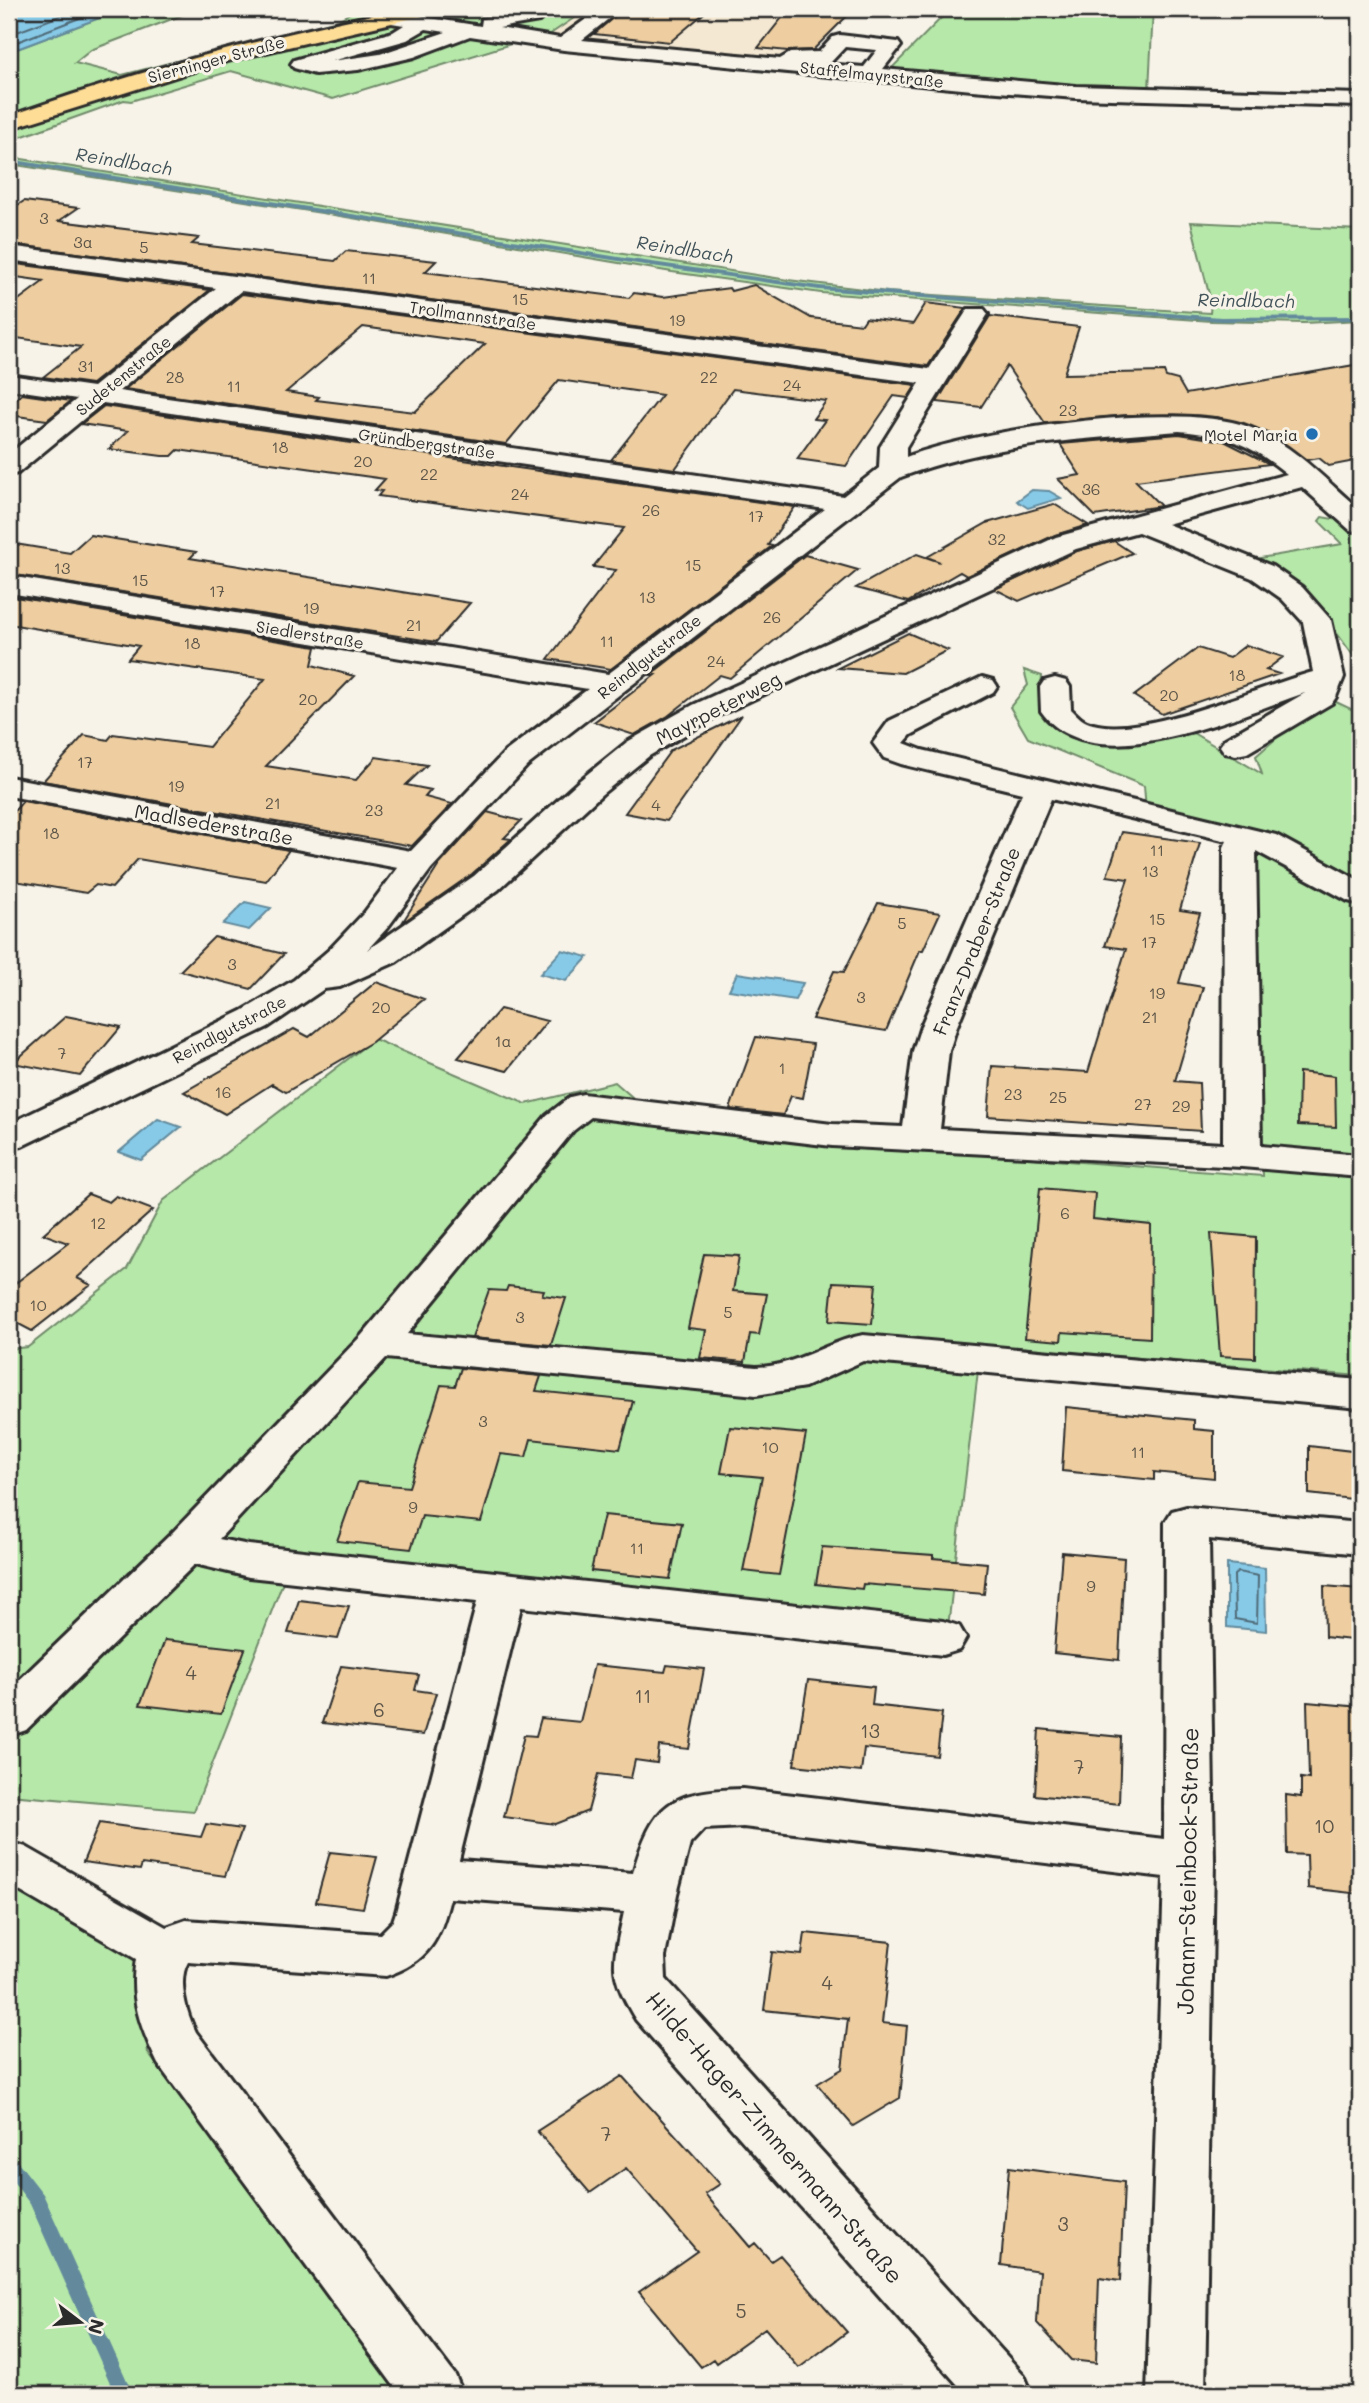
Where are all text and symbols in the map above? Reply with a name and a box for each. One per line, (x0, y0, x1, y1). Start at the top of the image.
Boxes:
street label: Sierninger Straße (145, 31, 287, 87)
street label: Staffelmayrstraße (799, 56, 945, 92)
water label: Reindlbach (74, 142, 174, 180)
house number: 3 (39, 207, 49, 228)
water label: Reindlbach (635, 230, 735, 268)
house number: 3a (73, 231, 93, 252)
house number: 5 (139, 236, 149, 257)
house number: 11 (362, 267, 376, 288)
water label: Reindlbach (1197, 287, 1295, 313)
house number: 15 (512, 288, 528, 309)
street label: Trollmannstraße (408, 296, 538, 334)
house number: 19 (669, 309, 685, 330)
street label: Sudetenstraße (71, 330, 175, 420)
house number: 31 (78, 355, 94, 376)
house number: 28 (166, 366, 185, 387)
house number: 22 (700, 366, 718, 387)
house number: 24 (783, 374, 802, 395)
house number: 11 (227, 375, 241, 396)
house number: 23 (1059, 399, 1077, 420)
street label: Gründbergstraße (357, 423, 497, 463)
place label: Motel Maria (1204, 424, 1298, 445)
marker: Motel Maria (1304, 426, 1320, 442)
house number: 18 (272, 436, 289, 457)
house number: 20 (354, 450, 373, 471)
house number: 22 (420, 463, 438, 484)
house number: 36 (1081, 478, 1101, 499)
house number: 24 (511, 483, 530, 504)
house number: 26 (642, 499, 660, 520)
house number: 17 (748, 505, 764, 526)
house number: 32 (988, 528, 1006, 549)
house number: 15 (685, 554, 701, 575)
house number: 13 (54, 557, 70, 578)
house number: 15 (132, 569, 148, 590)
house number: 17 (209, 580, 225, 601)
house number: 13 (639, 586, 655, 607)
house number: 19 (303, 597, 319, 618)
house number: 26 (763, 606, 781, 627)
street label: Reindlgutstraße (593, 609, 705, 703)
house number: 21 (406, 614, 422, 635)
street label: Siedlerstraße (255, 615, 365, 653)
house number: 11 (600, 630, 614, 651)
house number: 18 (184, 632, 201, 653)
house number: 24 (707, 650, 726, 671)
house number: 18 (1229, 664, 1246, 685)
street label: Mayrpeterweg (651, 666, 785, 750)
house number: 20 (1160, 684, 1179, 705)
house number: 20 (299, 688, 318, 709)
house number: 17 (77, 751, 93, 772)
house number: 19 (168, 775, 184, 796)
house number: 21 (265, 792, 281, 813)
house number: 4 (651, 794, 661, 815)
street label: Madlsederstraße (133, 798, 295, 850)
house number: 23 (365, 799, 383, 820)
house number: 18 (43, 822, 60, 843)
house number: 11 (1150, 839, 1164, 860)
street label: Franz-Draber-Straße (927, 843, 1025, 1039)
house number: 13 (1142, 860, 1158, 881)
house number: 15 (1149, 908, 1165, 929)
house number: 5 (897, 912, 907, 933)
house number: 17 (1141, 931, 1157, 952)
house number: 3 (227, 953, 237, 974)
house number: 19 (1149, 982, 1165, 1003)
house number: 3 (856, 986, 866, 1007)
street label: Reindlgutstraße (168, 990, 290, 1068)
house number: 20 (372, 996, 391, 1017)
house number: 21 (1142, 1006, 1158, 1027)
house number: 1a (494, 1030, 512, 1051)
house number: 7 (58, 1042, 67, 1063)
house number: 1 (778, 1057, 786, 1078)
house number: 16 (215, 1081, 231, 1102)
house number: 23 (1004, 1083, 1022, 1104)
house number: 25 (1049, 1086, 1067, 1107)
house number: 27 (1134, 1093, 1152, 1114)
house number: 29 (1172, 1095, 1190, 1116)
house number: 6 (1060, 1202, 1070, 1223)
house number: 12 (90, 1212, 106, 1233)
house number: 10 (29, 1294, 47, 1315)
house number: 5 (723, 1301, 733, 1322)
house number: 3 (515, 1306, 525, 1327)
house number: 3 (478, 1410, 488, 1431)
house number: 10 (761, 1436, 779, 1457)
house number: 11 (1131, 1441, 1145, 1462)
house number: 9 (408, 1496, 418, 1517)
house number: 11 (630, 1537, 644, 1558)
house number: 9 (1086, 1575, 1096, 1596)
house number: 4 (185, 1660, 197, 1685)
house number: 11 (635, 1683, 652, 1708)
house number: 6 (373, 1697, 385, 1722)
house number: 13 (860, 1718, 880, 1743)
street label: Johann-Steinbock-Straße (1169, 1727, 1205, 2015)
house number: 7 (1074, 1754, 1084, 1779)
house number: 10 (1314, 1813, 1334, 1838)
house number: 4 (821, 1970, 833, 1995)
street label: Hilde-Hager-Zimmermann-Straße (640, 1985, 910, 2289)
house number: 7 (601, 2121, 611, 2146)
house number: 3 (1057, 2211, 1069, 2236)
north arrow (46, 2288, 116, 2358)
house number: 5 (735, 2298, 747, 2323)
text: N (83, 2316, 111, 2337)

